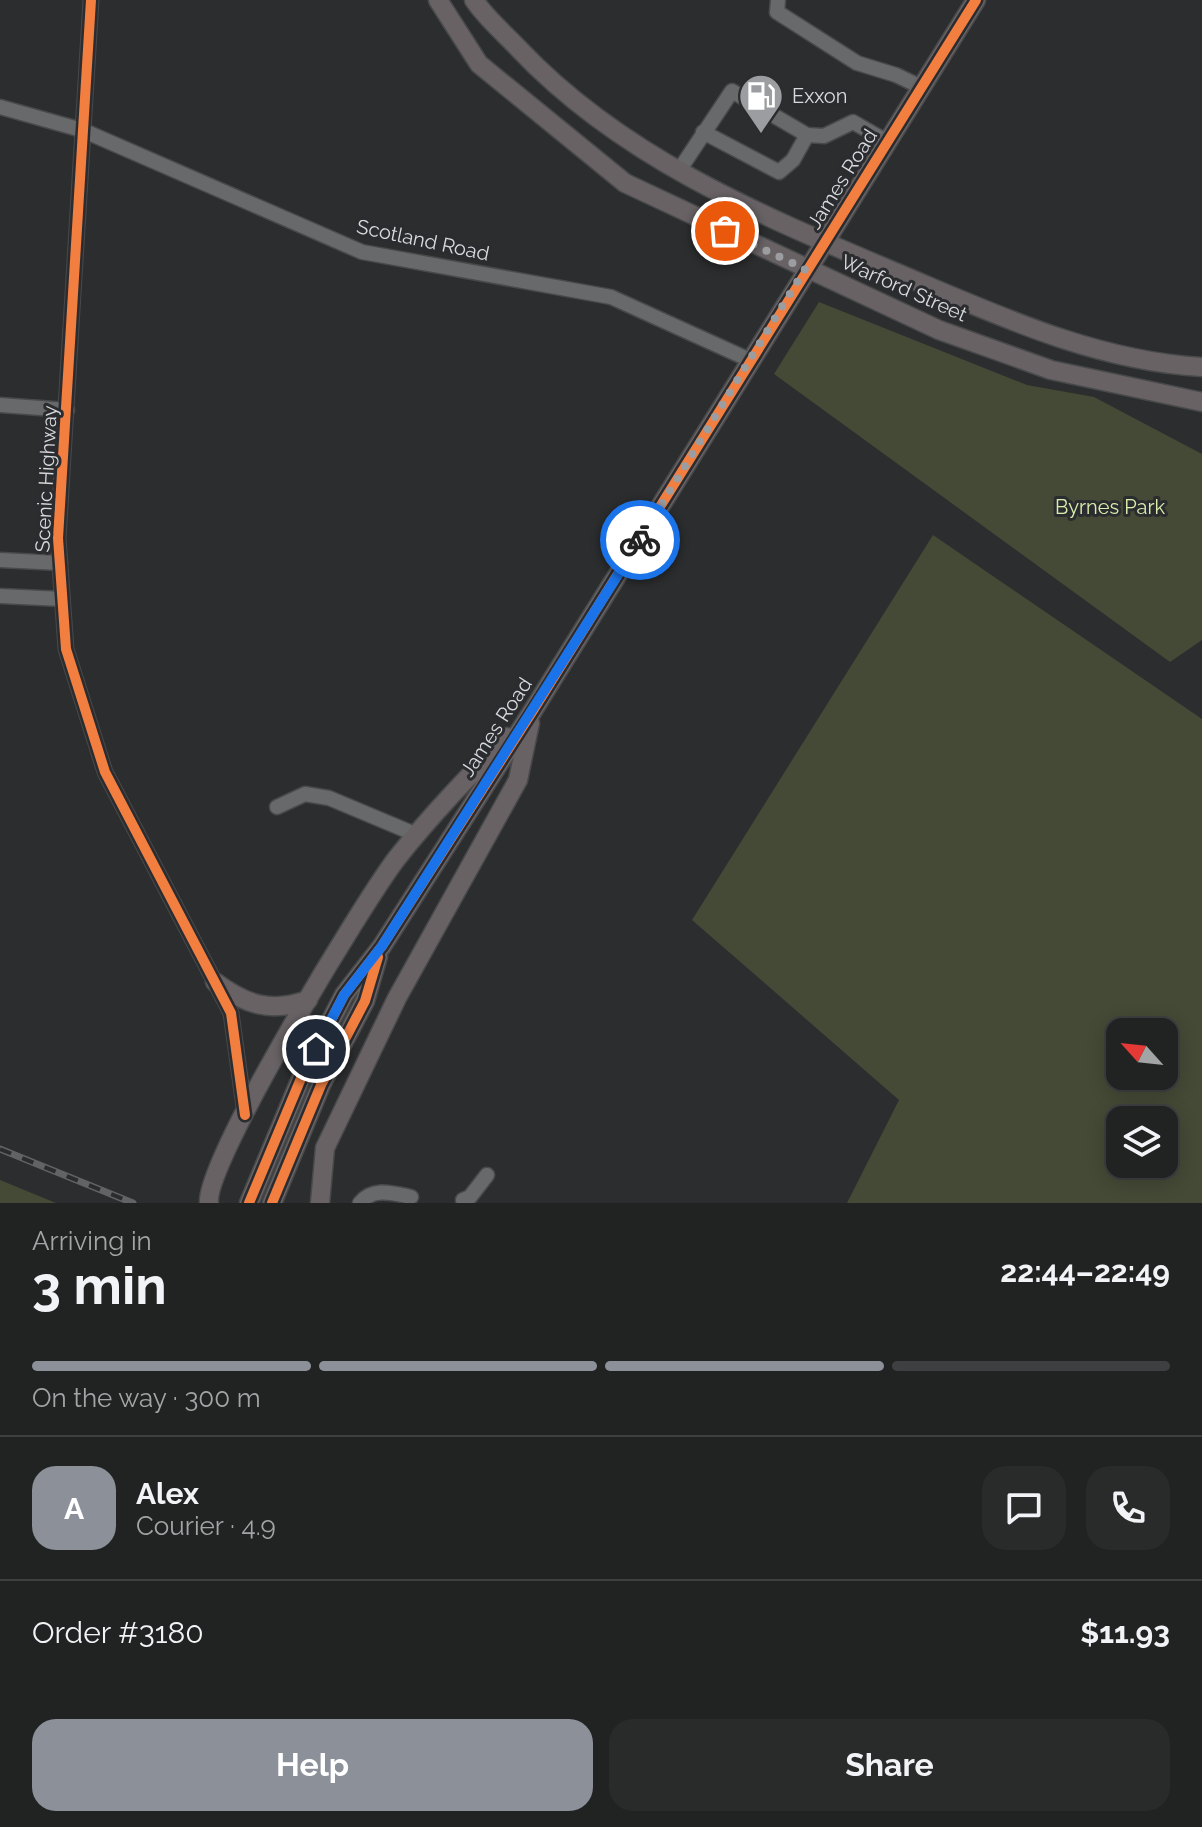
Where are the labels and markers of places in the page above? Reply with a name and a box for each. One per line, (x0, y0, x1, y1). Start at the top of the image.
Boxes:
fuel station icon: Exxon (737, 72, 785, 135)
place label: Exxon (792, 84, 847, 108)
pin (691, 197, 759, 265)
pin (282, 1015, 350, 1083)

